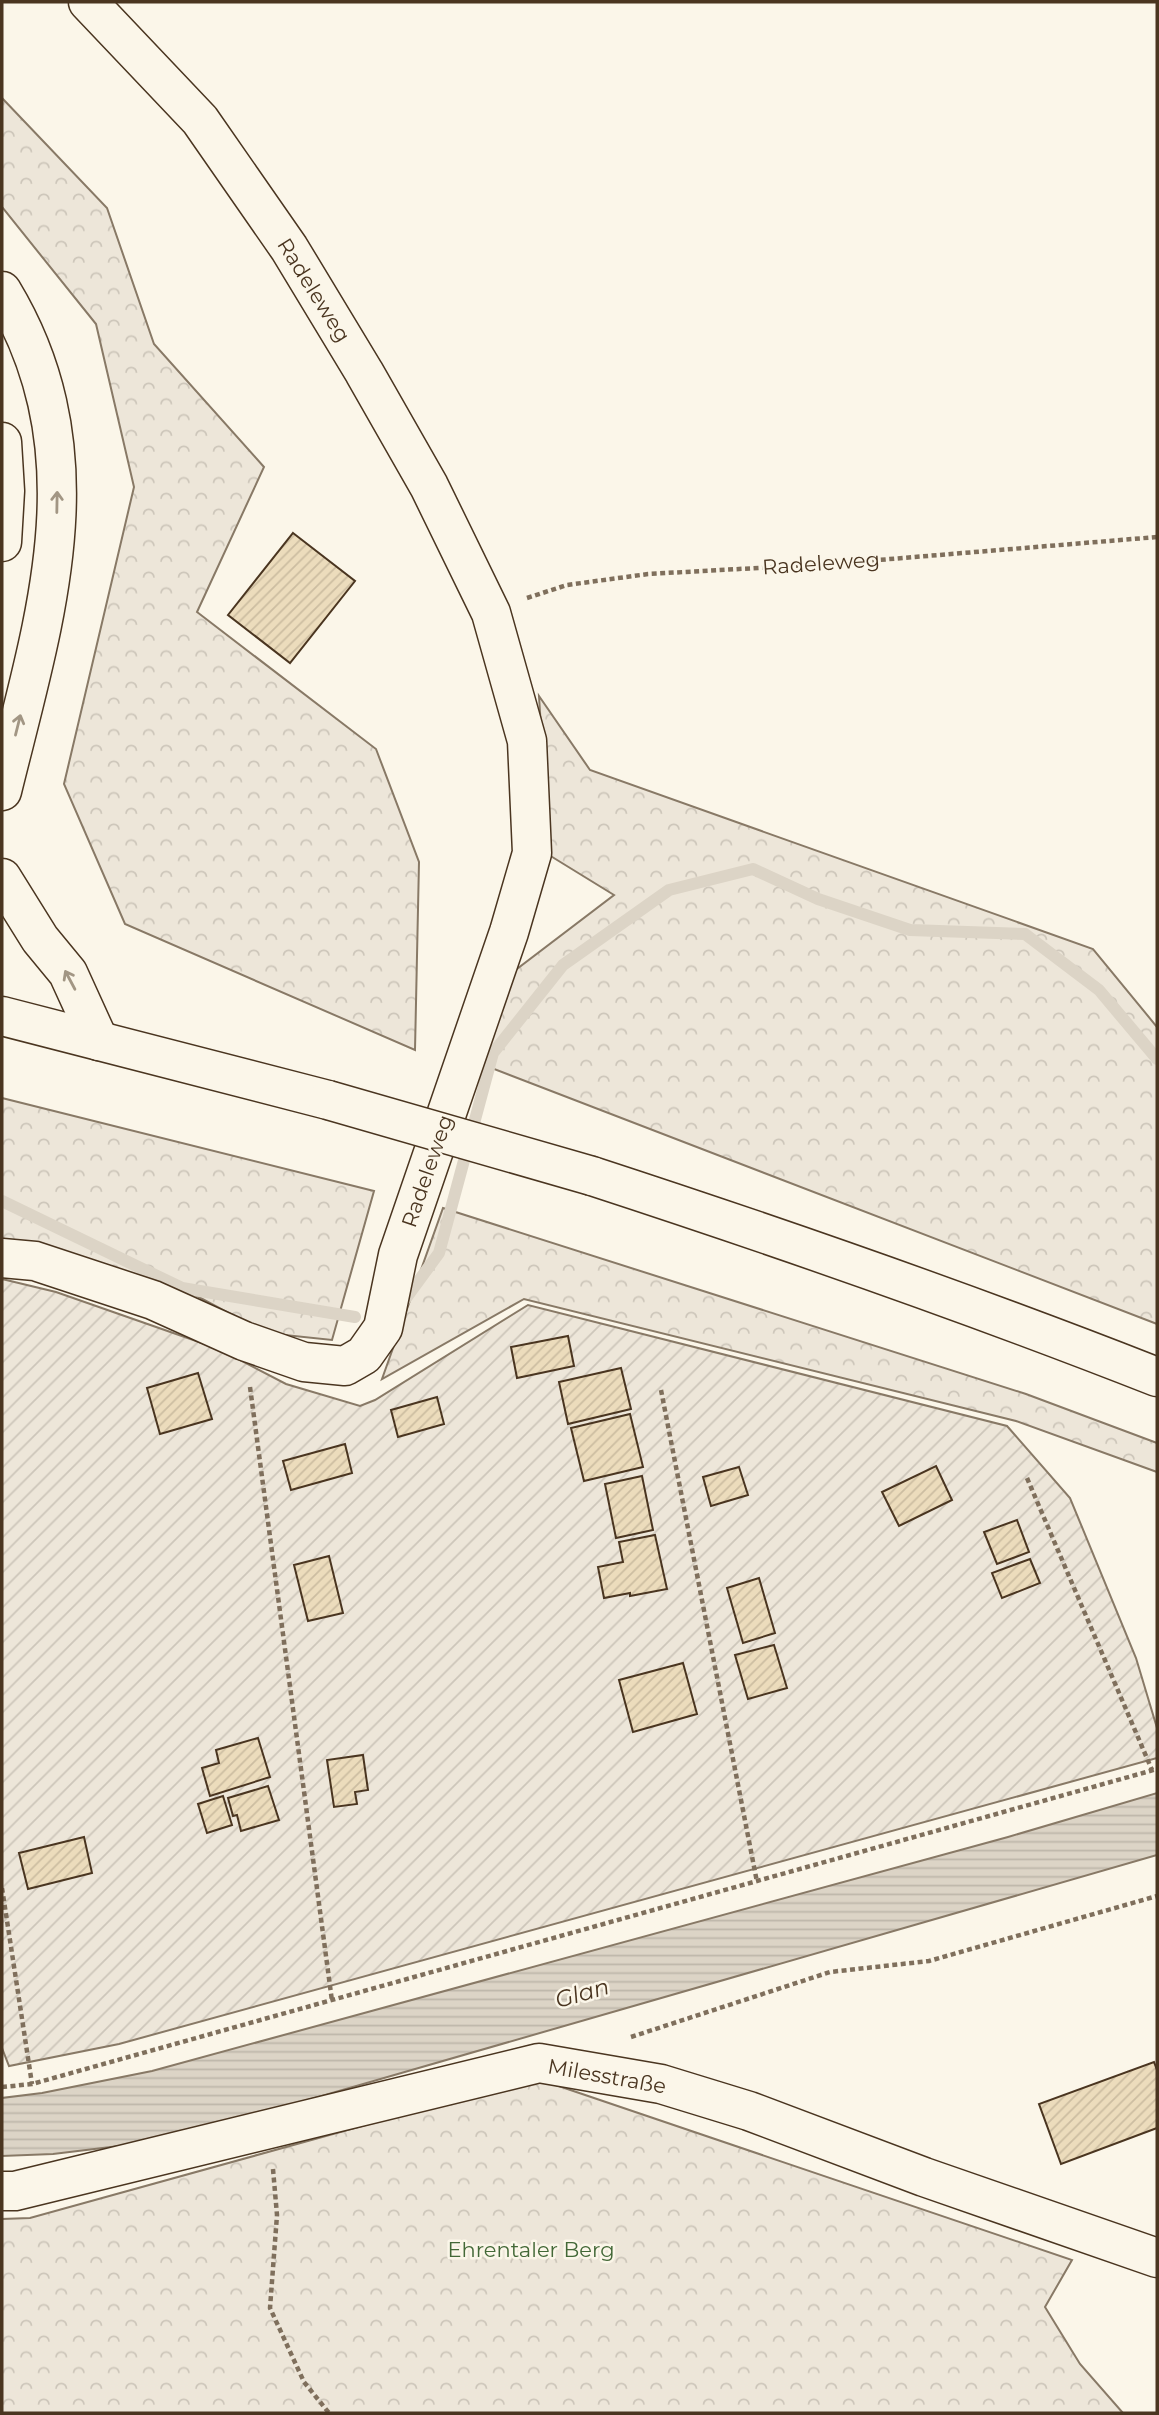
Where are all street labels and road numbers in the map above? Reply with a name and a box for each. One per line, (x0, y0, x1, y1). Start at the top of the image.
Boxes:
street label: Radeleweg (272, 233, 356, 347)
street label: Radeleweg (761, 546, 881, 580)
street label: Radeleweg (396, 1111, 458, 1231)
street label: Milesstraße (546, 2053, 668, 2099)

